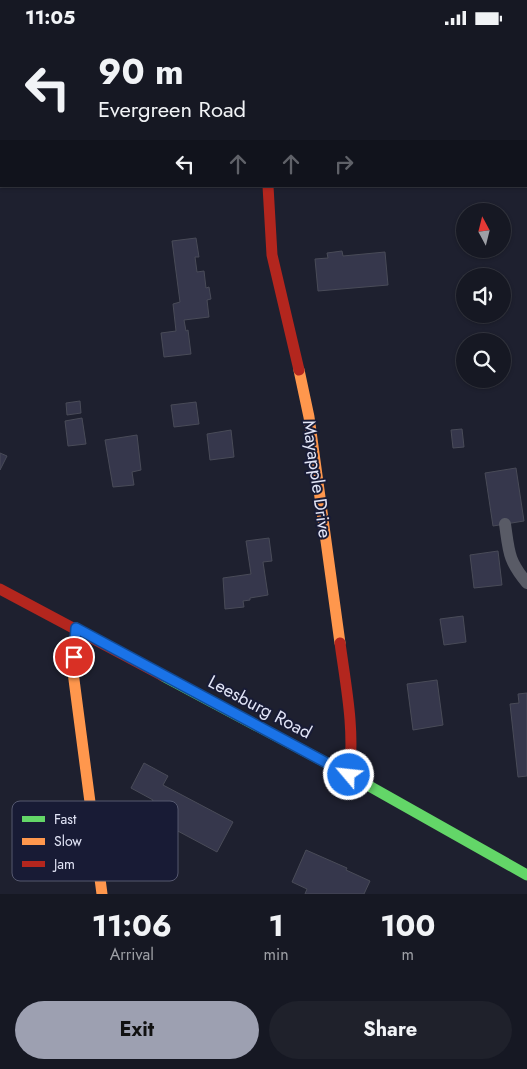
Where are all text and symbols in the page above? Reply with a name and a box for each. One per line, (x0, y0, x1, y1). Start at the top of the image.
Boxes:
text: 11:05 (25, 4, 75, 31)
text: 90 m (98, 47, 184, 97)
icon: left (15, 55, 80, 120)
text: Evergreen Road (98, 93, 246, 125)
icon: left (171, 150, 199, 178)
icon: ahead (224, 150, 252, 178)
icon: ahead (277, 150, 305, 178)
icon: right (330, 150, 358, 178)
north arrow (456, 203, 511, 257)
map controls (456, 203, 511, 388)
button: sound (456, 268, 511, 323)
button: search (456, 333, 511, 388)
street label: Mayapple Drive (296, 418, 338, 540)
pin (53, 636, 95, 678)
icon: arrive (60, 643, 88, 671)
street label: Leesburg Road (204, 669, 316, 745)
position arrow (322, 748, 374, 800)
legend (12, 801, 178, 881)
text: Fast (54, 809, 77, 829)
text: Slow (54, 831, 82, 851)
text: Jam (52, 854, 75, 874)
text: 11:06 (92, 904, 172, 947)
text: 1 (268, 904, 284, 947)
text: 100 (380, 904, 435, 947)
text: Arrival (110, 943, 154, 966)
text: min (264, 943, 289, 966)
text: m (402, 943, 414, 966)
button: Exit (15, 1001, 259, 1059)
button: Share (269, 1001, 512, 1059)

